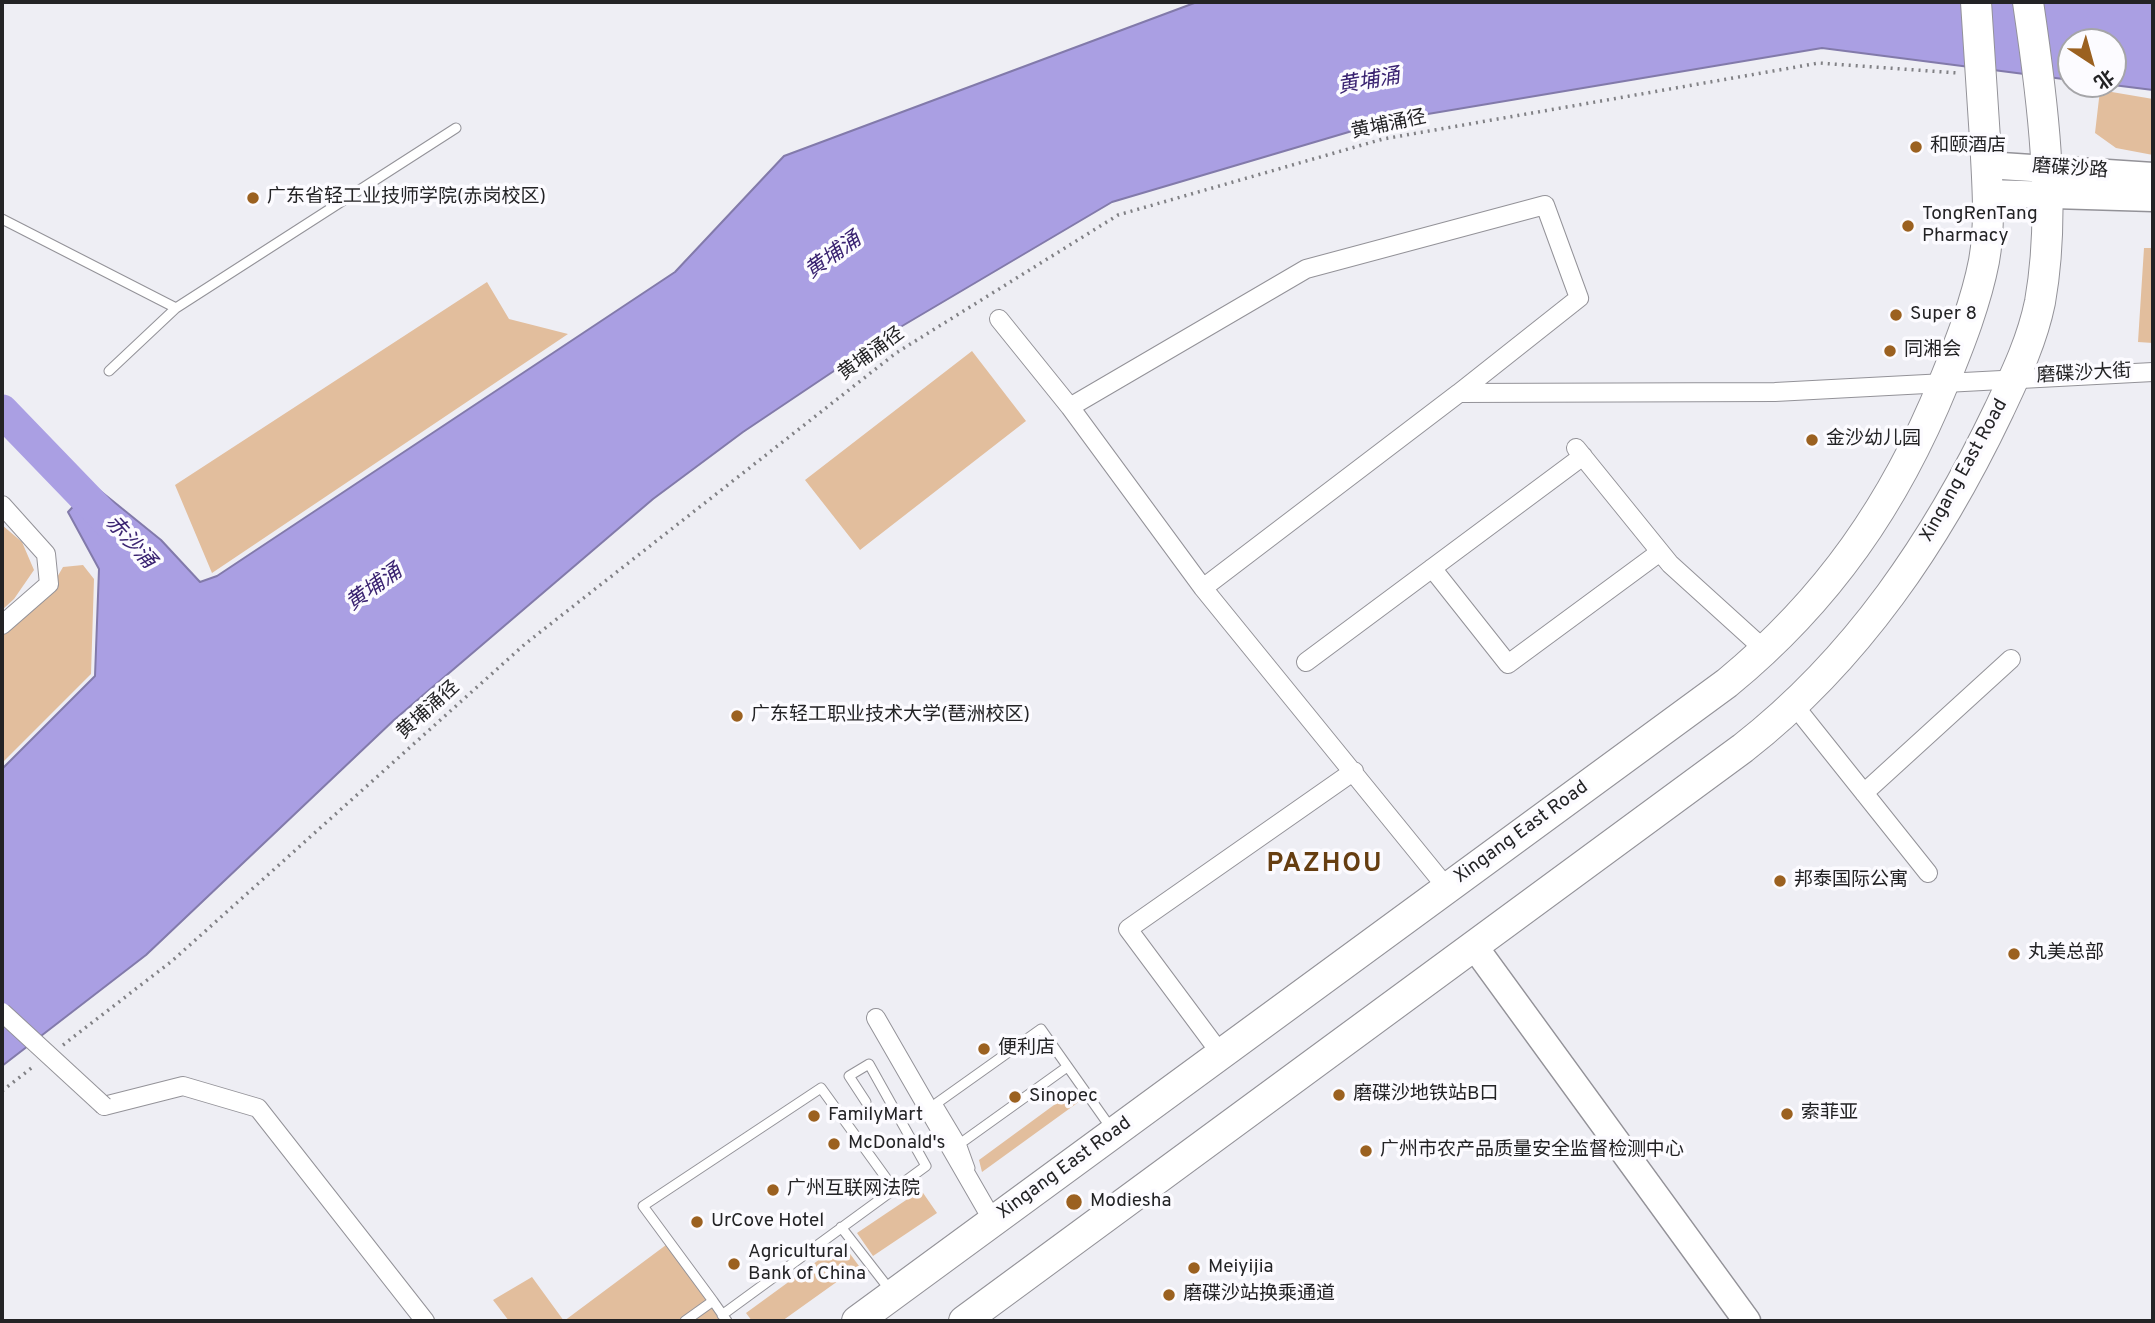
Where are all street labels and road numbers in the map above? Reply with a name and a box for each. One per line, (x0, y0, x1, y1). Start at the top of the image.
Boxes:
street label: 黄埔涌径 (1349, 107, 1429, 145)
street label: 磨碟沙路 (2031, 156, 2109, 184)
street label: 黄埔涌径 (835, 323, 909, 387)
street label: 磨碟沙大街 (2036, 361, 2132, 389)
street label: Xingang East Road (1916, 396, 2014, 546)
street label: 黄埔涌径 (393, 677, 465, 745)
street label: Xingang East Road (1451, 777, 1593, 889)
street label: Xingang East Road (994, 1113, 1136, 1225)

